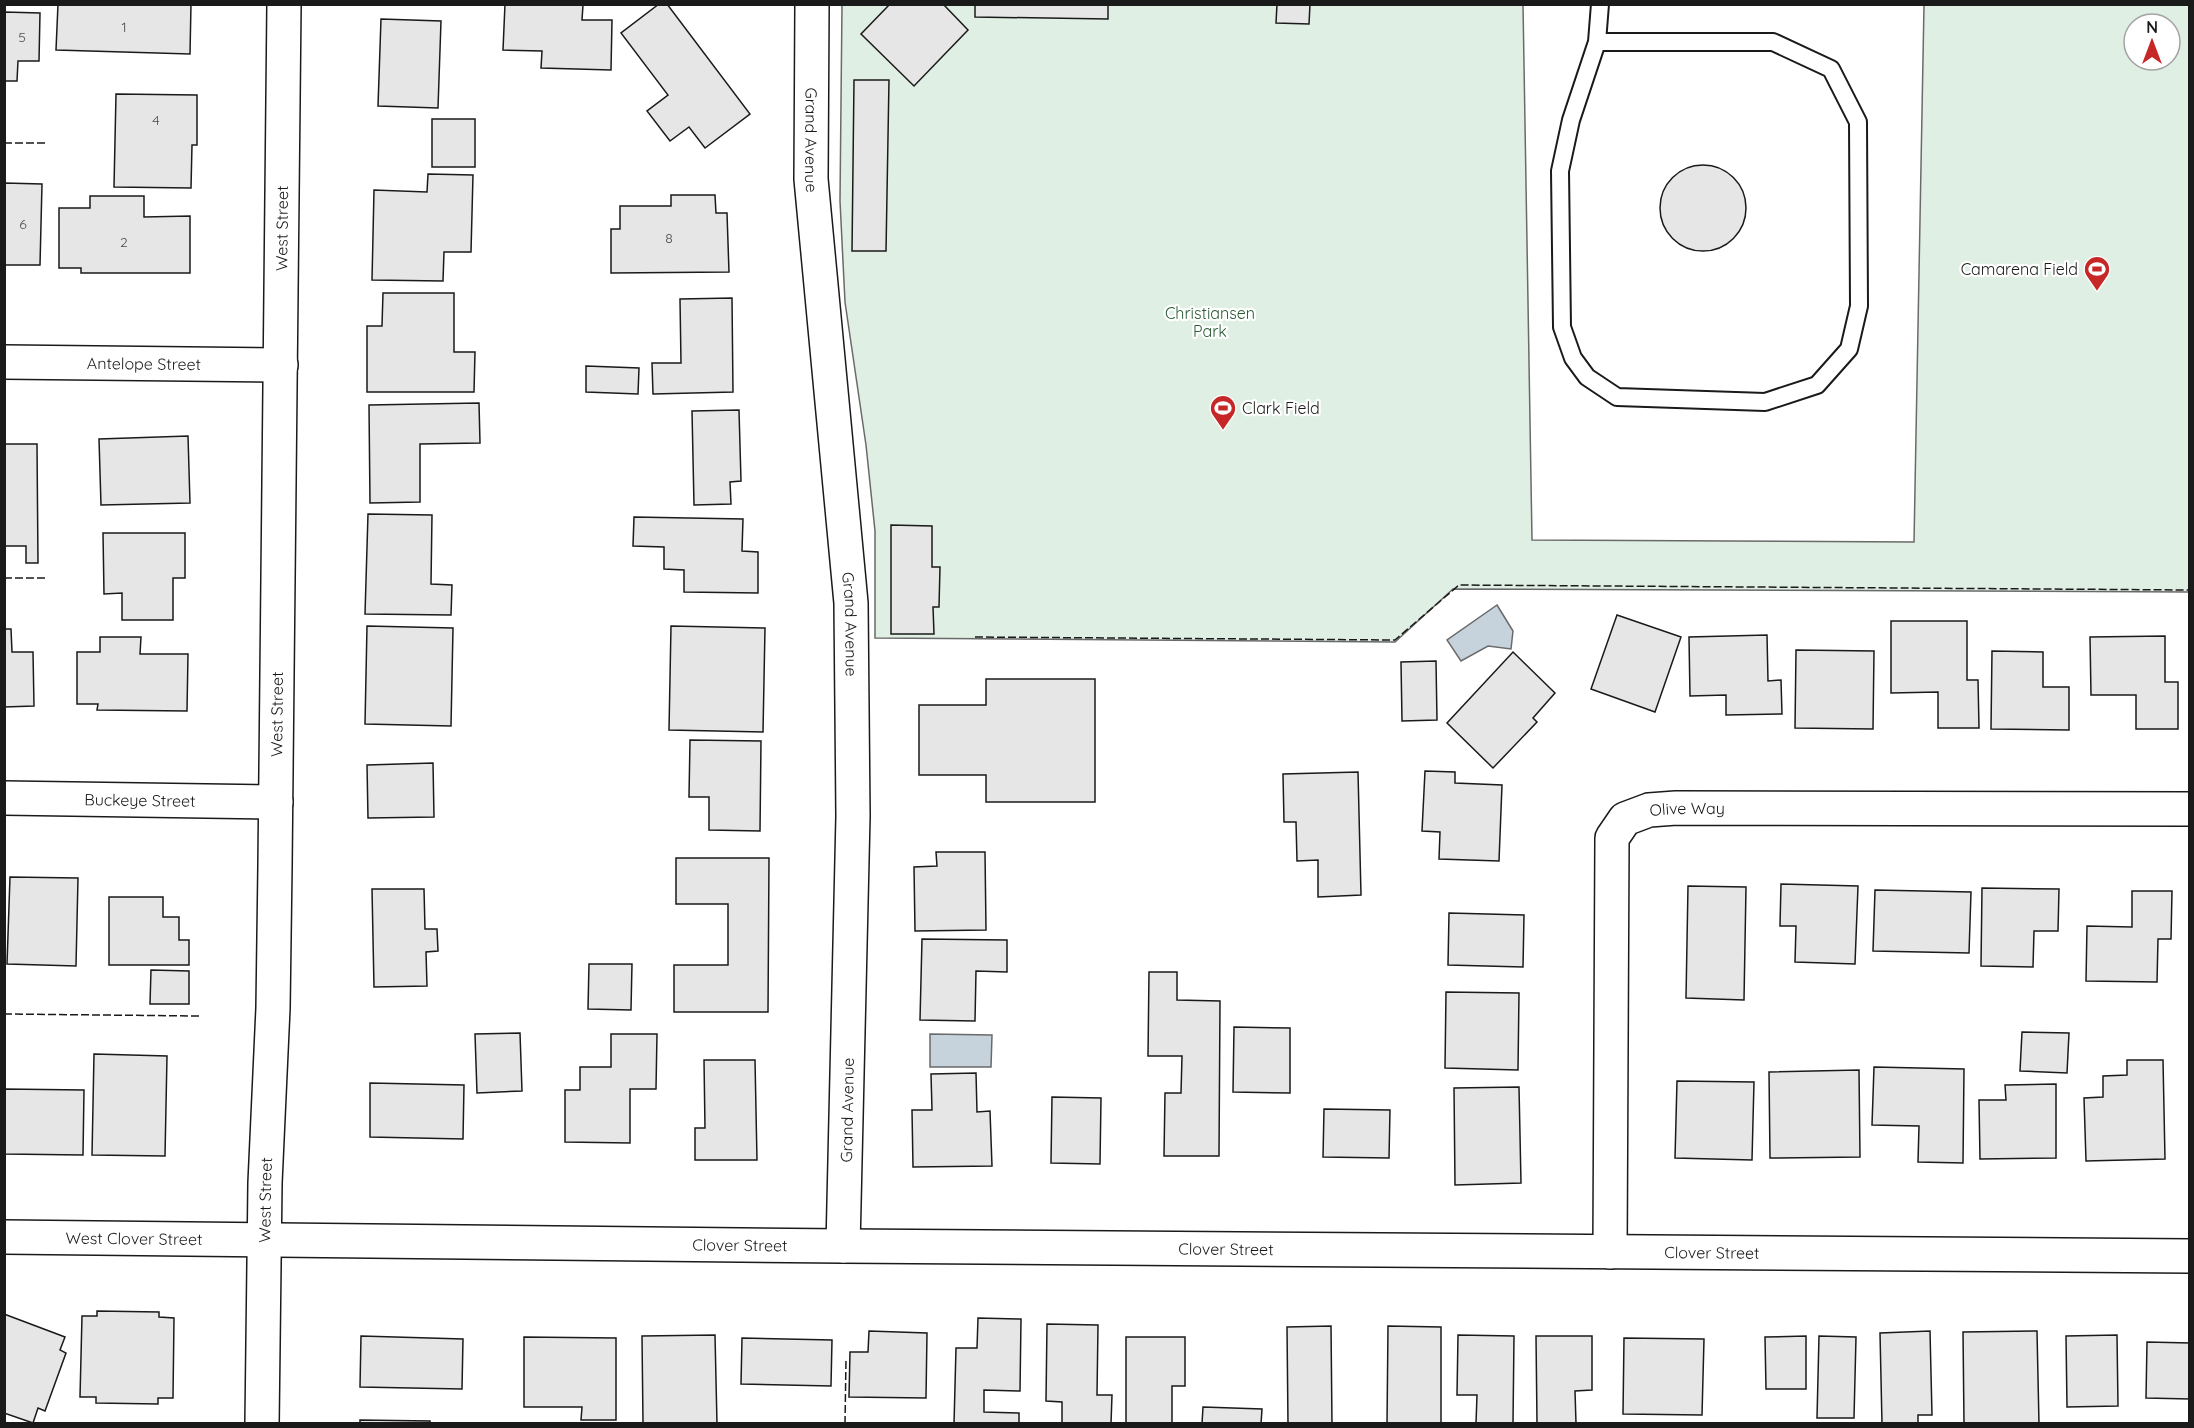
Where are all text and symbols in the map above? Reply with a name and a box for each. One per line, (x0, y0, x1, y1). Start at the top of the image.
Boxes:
north arrow (2122, 12, 2182, 72)
text: N (2146, 17, 2158, 37)
house number: 1 (121, 18, 127, 36)
house number: 5 (18, 28, 26, 46)
street label: Grand Avenue (801, 88, 822, 193)
house number: 4 (152, 111, 160, 129)
street label: West Street (271, 185, 292, 271)
house number: 6 (19, 215, 27, 233)
house number: 8 (665, 229, 673, 247)
house number: 2 (120, 233, 128, 251)
sports icon: Camarena Field (2082, 254, 2112, 292)
place label: Camarena Field (1961, 259, 2078, 279)
park label: Christiansen Park (1165, 303, 1255, 341)
street label: Antelope Street (87, 353, 201, 374)
sports icon: Clark Field (1208, 393, 1238, 431)
place label: Clark Field (1242, 398, 1320, 418)
street label: Grand Avenue (838, 571, 862, 677)
street label: West Street (266, 671, 287, 757)
street label: Buckeye Street (84, 789, 196, 811)
street label: Olive Way (1649, 798, 1725, 820)
street label: Grand Avenue (836, 1057, 858, 1163)
street label: West Street (254, 1157, 276, 1243)
street label: West Clover Street (65, 1228, 203, 1249)
street label: Clover Street (692, 1234, 788, 1255)
street label: Clover Street (1178, 1238, 1274, 1259)
street label: Clover Street (1664, 1242, 1760, 1263)

